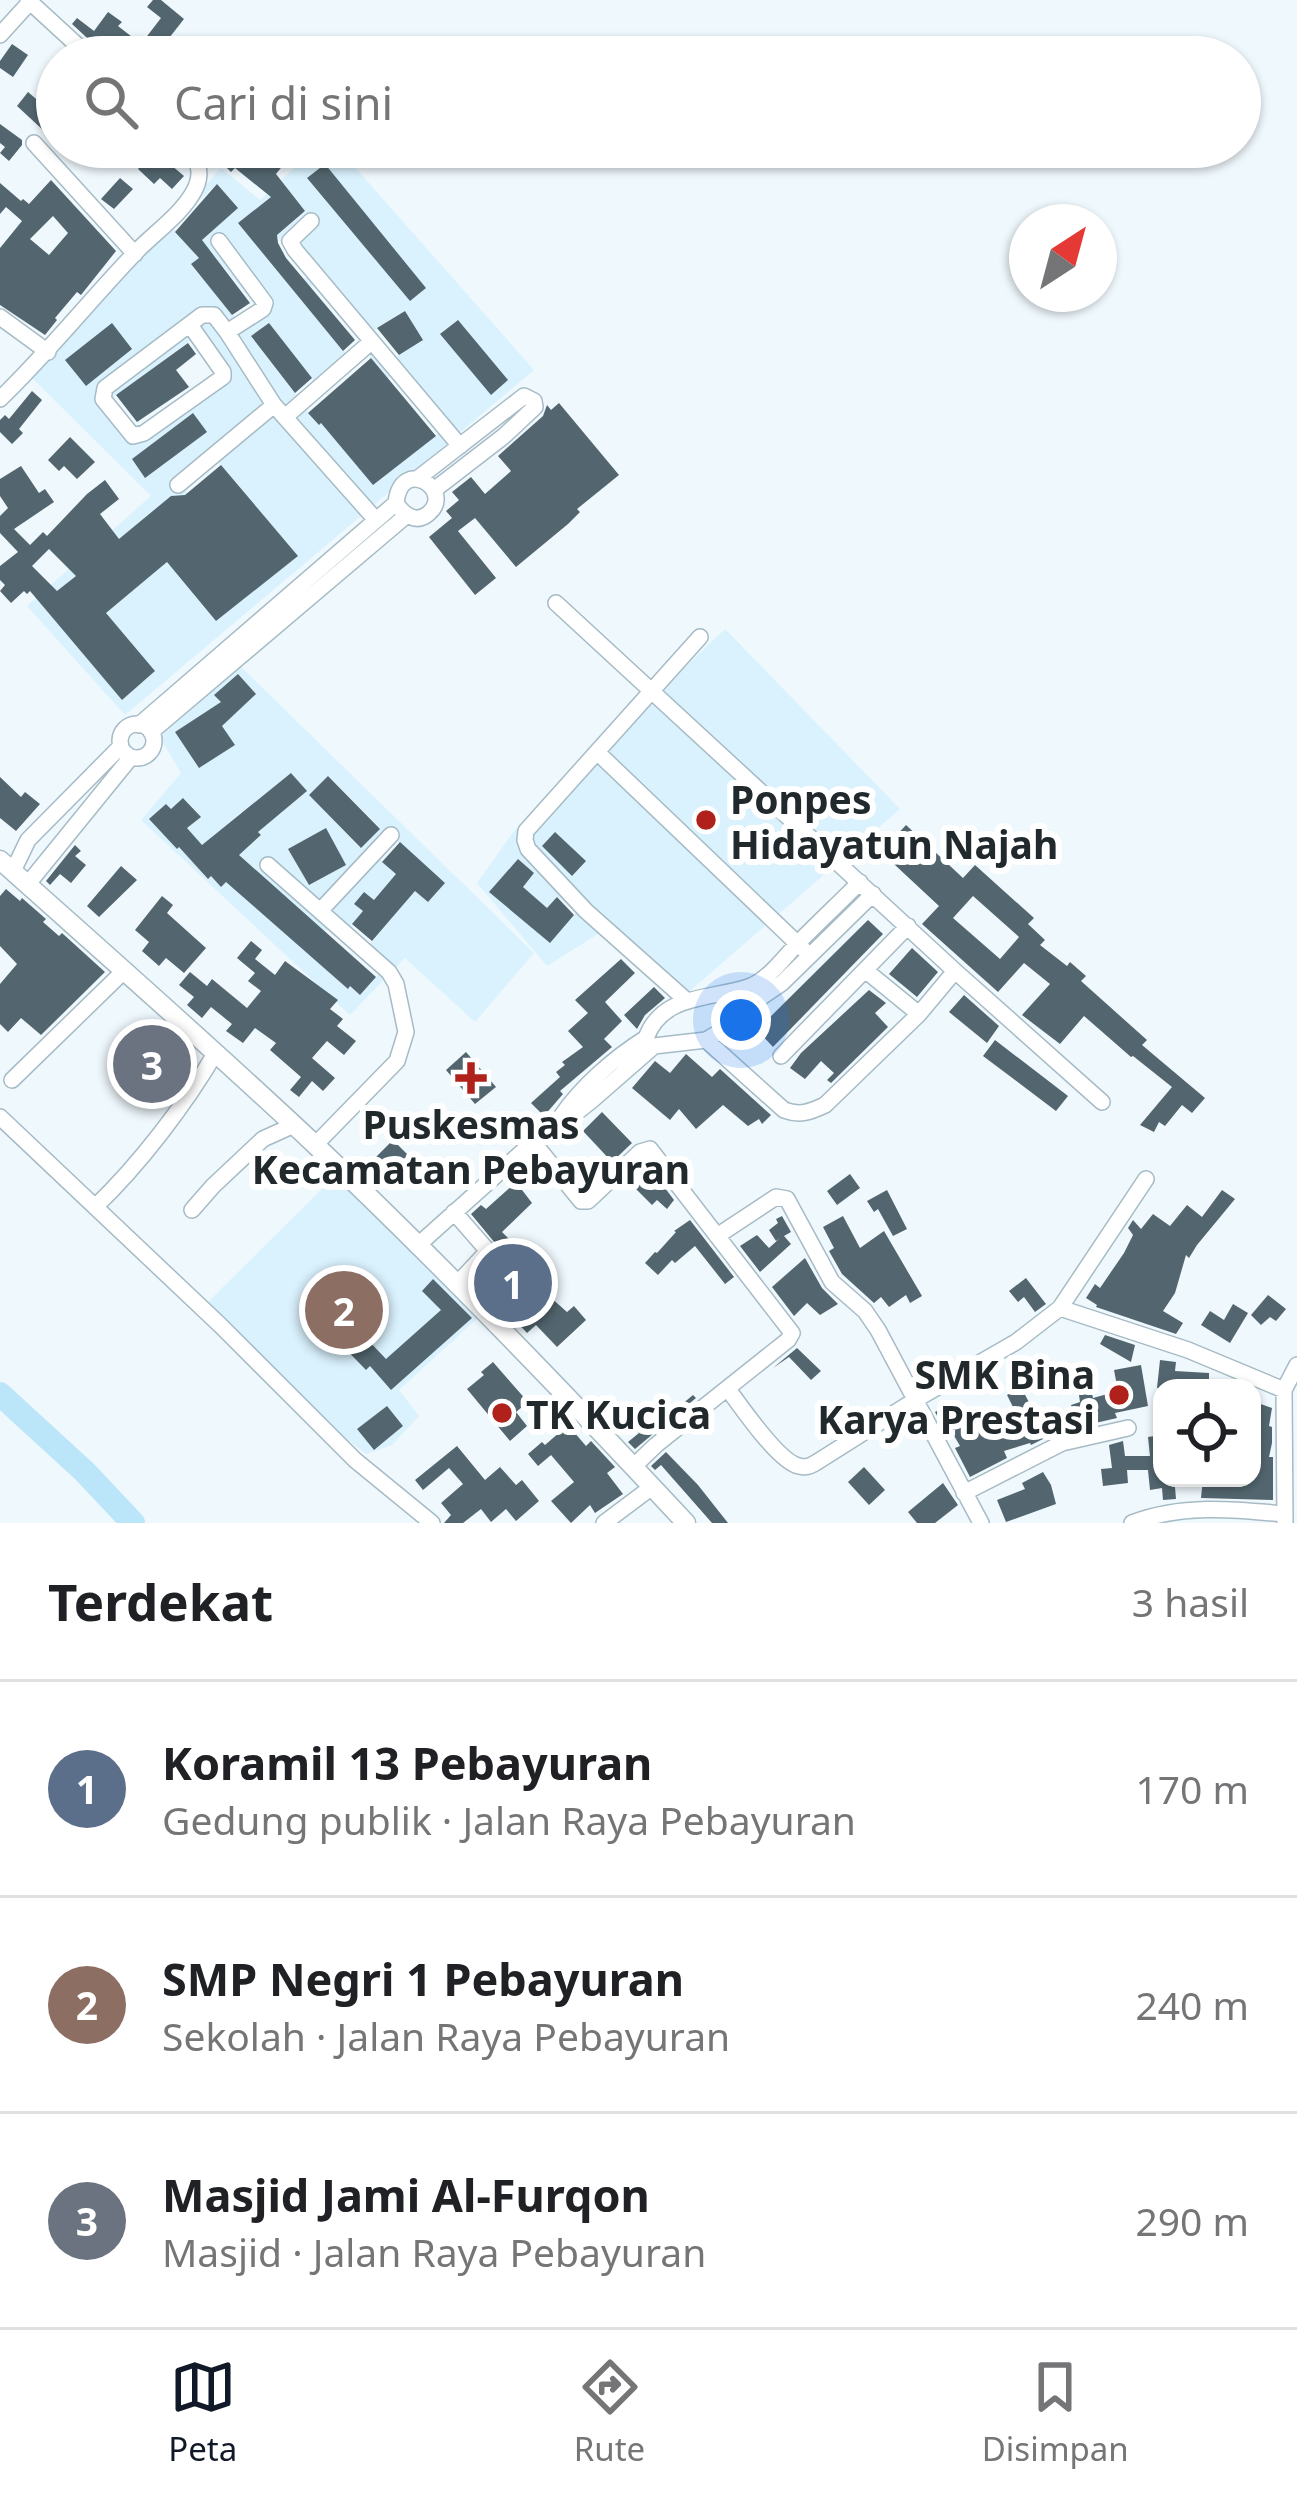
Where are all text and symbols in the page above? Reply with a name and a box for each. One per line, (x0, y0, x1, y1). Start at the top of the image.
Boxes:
search box (36, 36, 1261, 168)
icon: search (78, 69, 144, 135)
text: Cari di sini (174, 72, 393, 133)
north arrow (1009, 204, 1117, 312)
place label: Ponpes Hidayatun Najah (730, 772, 1058, 870)
marker: Ponpes Hidayatun Najah (693, 807, 719, 833)
your location (711, 990, 771, 1050)
pin: 3 (113, 1019, 191, 1109)
marker: Puskesmas Kecamatan Pebayuran (455, 1062, 487, 1094)
place label: Puskesmas Kecamatan Pebayuran (252, 1097, 690, 1195)
pin: 1 (474, 1238, 552, 1328)
pin: 2 (305, 1265, 383, 1355)
place label: SMK Bina Karya Prestasi (817, 1347, 1095, 1445)
map controls (1153, 1379, 1261, 1487)
button: locate (1153, 1379, 1261, 1487)
marker: SMK Bina Karya Prestasi (1106, 1382, 1132, 1408)
place label: TK Kucica (526, 1387, 711, 1440)
marker: TK Kucica (489, 1400, 515, 1426)
text: Terdekat (48, 1566, 273, 1636)
text: 3 hasil (1132, 1575, 1249, 1628)
text: Koramil 13 Pebayuran (162, 1732, 652, 1793)
text: 1 (76, 1762, 98, 1815)
text: 170 m (1135, 1762, 1249, 1815)
text: Gedung publik · Jalan Raya Pebayuran (162, 1793, 856, 1846)
text: SMP Negri 1 Pebayuran (162, 1948, 684, 2009)
text: 2 (76, 1978, 98, 2031)
text: 240 m (1135, 1978, 1249, 2031)
text: Sekolah · Jalan Raya Pebayuran (162, 2009, 730, 2062)
text: Masjid Jami Al-Furqon (162, 2164, 650, 2225)
text: 3 (76, 2194, 98, 2247)
text: 290 m (1135, 2194, 1249, 2247)
text: Masjid · Jalan Raya Pebayuran (162, 2225, 706, 2278)
tab: Peta (168, 2354, 237, 2471)
tab: Rute (574, 2354, 645, 2471)
tab: Disimpan (982, 2354, 1129, 2471)

